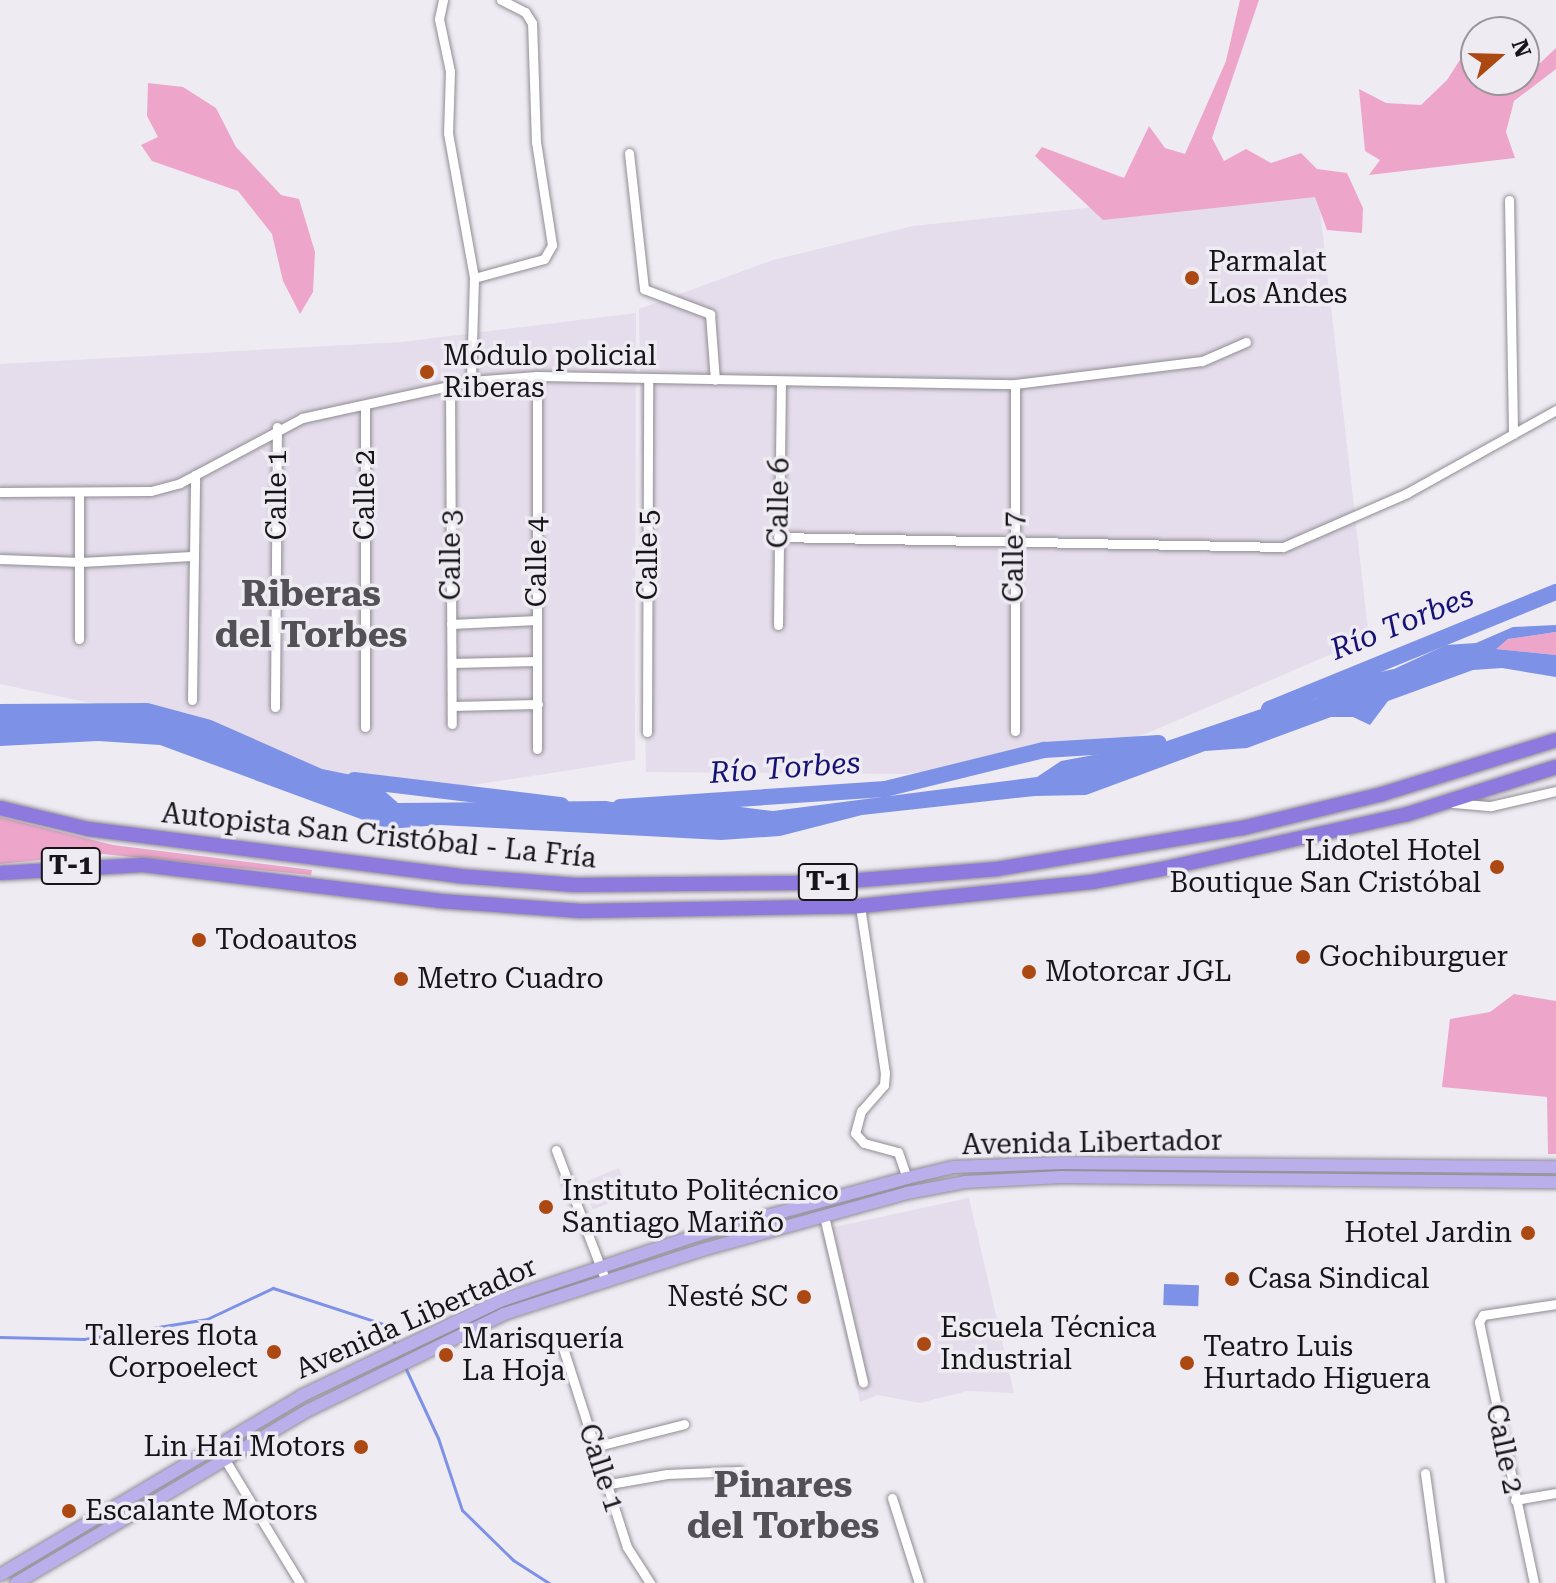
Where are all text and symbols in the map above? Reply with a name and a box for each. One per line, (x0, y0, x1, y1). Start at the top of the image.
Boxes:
north arrow (1460, 16, 1540, 96)
text: N (1506, 36, 1536, 61)
place label: Parmalat Los Andes (1208, 245, 1347, 311)
marker: Parmalat Los Andes (1183, 269, 1201, 287)
place label: Módulo policial Riberas (443, 339, 656, 405)
marker: Módulo policial Riberas (418, 363, 436, 381)
street label: Calle 1 (260, 450, 294, 540)
street label: Calle 2 (348, 450, 382, 540)
street label: Calle 6 (761, 457, 797, 549)
street label: Calle 3 (434, 510, 468, 600)
street label: Calle 5 (631, 510, 665, 600)
street label: Calle 7 (997, 512, 1031, 602)
street label: Calle 4 (520, 517, 554, 607)
district label: Riberas del Torbes (215, 572, 407, 657)
water label: Río Torbes (1325, 578, 1479, 668)
water label: Río Torbes (708, 745, 862, 791)
street label: Autopista San Cristóbal - La Fría (160, 796, 598, 876)
place label: Lidotel Hotel Boutique San Cristóbal (1169, 834, 1481, 900)
road number: T-1 (39, 844, 103, 888)
marker: Lidotel Hotel Boutique San Cristóbal (1488, 858, 1506, 876)
road number: T-1 (796, 860, 860, 904)
place label: Todoautos (215, 923, 357, 957)
marker: Todoautos (190, 931, 208, 949)
place label: Gochiburguer (1319, 940, 1508, 974)
marker: Gochiburguer (1294, 948, 1312, 966)
place label: Motorcar JGL (1045, 955, 1231, 989)
place label: Metro Cuadro (417, 962, 604, 996)
marker: Motorcar JGL (1020, 963, 1038, 981)
marker: Metro Cuadro (392, 970, 410, 988)
street label: Avenida Libertador (962, 1124, 1222, 1162)
place label: Instituto Politécnico Santiago Mariño (562, 1174, 839, 1240)
marker: Instituto Politécnico Santiago Mariño (537, 1198, 555, 1216)
place label: Hotel Jardin (1344, 1216, 1512, 1250)
marker: Hotel Jardin (1519, 1224, 1537, 1242)
street label: Avenida Libertador (290, 1250, 542, 1386)
place label: Casa Sindical (1248, 1262, 1429, 1296)
marker: Casa Sindical (1223, 1270, 1241, 1288)
place label: Nesté SC (667, 1280, 788, 1314)
marker: Nesté SC (795, 1288, 813, 1306)
place label: Escuela Técnica Industrial (940, 1311, 1156, 1377)
place label: Talleres flota Corpoelect (85, 1319, 258, 1385)
place label: Marisquería La Hoja (462, 1322, 624, 1388)
place label: Teatro Luis Hurtado Higuera (1203, 1330, 1430, 1396)
marker: Escuela Técnica Industrial (915, 1335, 933, 1353)
marker: Talleres flota Corpoelect (265, 1343, 283, 1361)
marker: Marisquería La Hoja (437, 1346, 455, 1364)
marker: Teatro Luis Hurtado Higuera (1178, 1354, 1196, 1372)
street label: Calle 2 (1478, 1401, 1530, 1497)
street label: Calle 1 (571, 1420, 631, 1516)
place label: Lin Hai Motors (144, 1430, 345, 1464)
marker: Lin Hai Motors (352, 1438, 370, 1456)
district label: Pinares del Torbes (687, 1463, 879, 1548)
place label: Escalante Motors (85, 1494, 317, 1528)
marker: Escalante Motors (60, 1502, 78, 1520)

